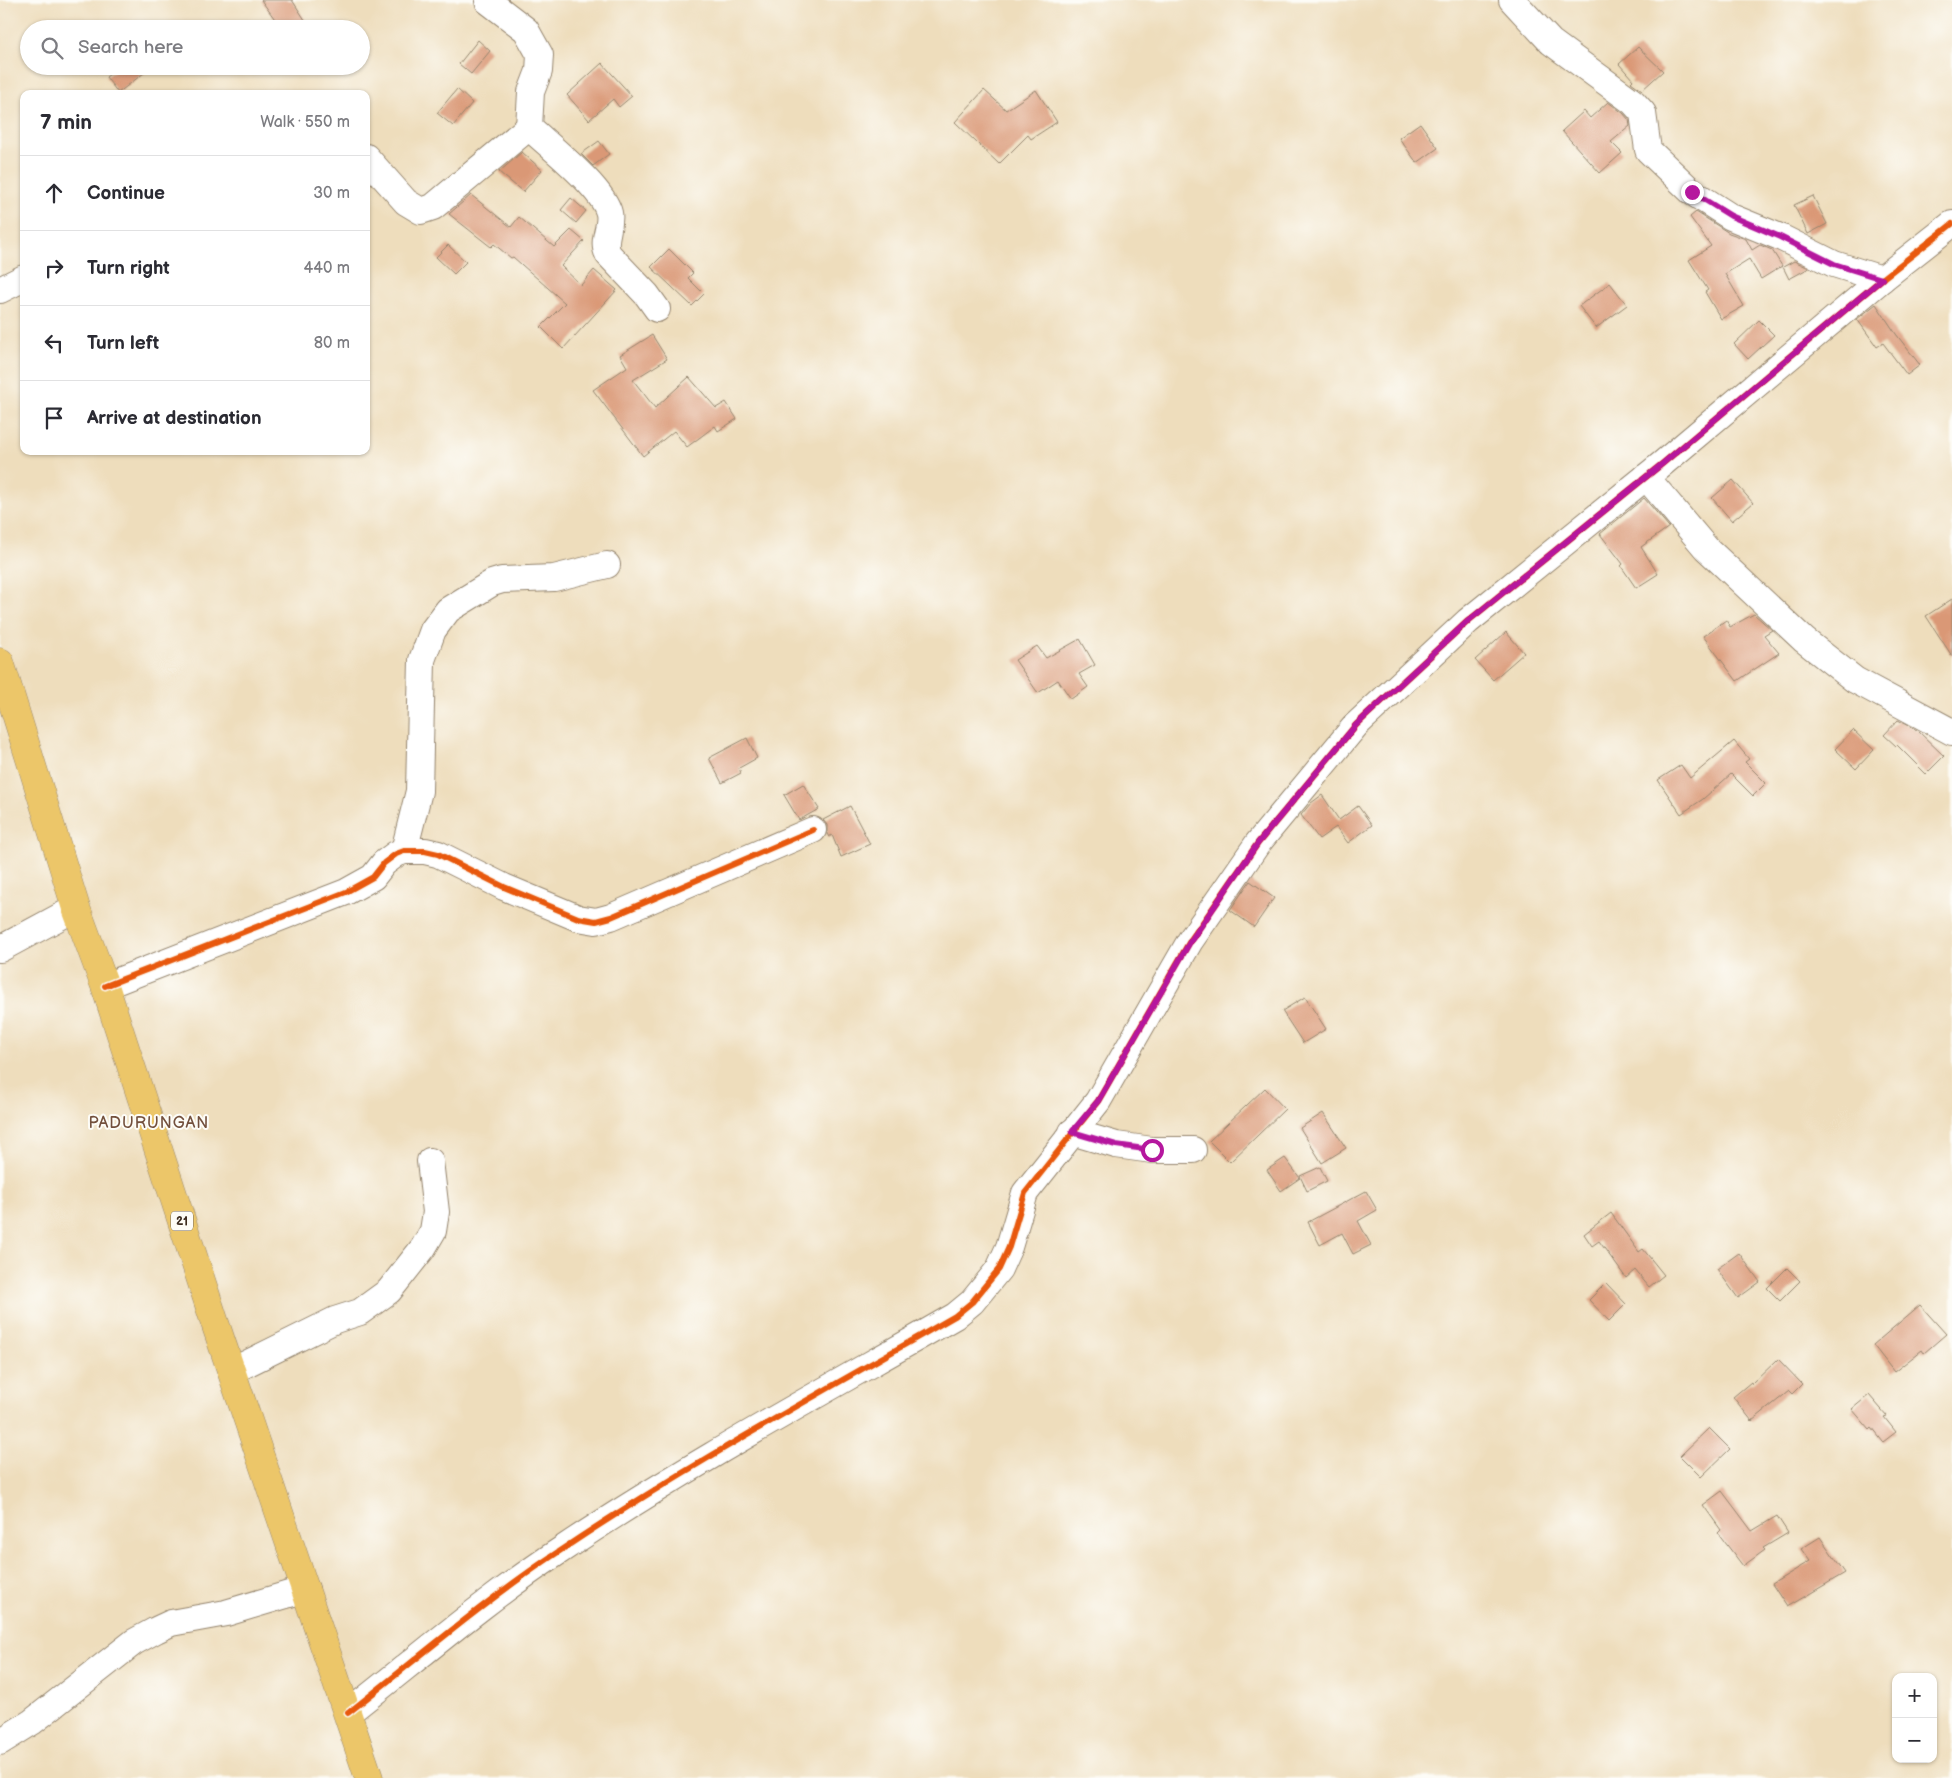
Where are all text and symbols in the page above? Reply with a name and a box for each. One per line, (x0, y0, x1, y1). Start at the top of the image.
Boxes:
search box (20, 20, 370, 75)
icon: search (38, 34, 66, 62)
text: Search here (78, 36, 183, 59)
text: 7 min (40, 110, 92, 135)
text: Walk · 550 m (260, 113, 350, 132)
icon: ahead (40, 179, 68, 207)
route end (1681, 181, 1704, 204)
text: Continue (87, 182, 165, 205)
text: 30 m (313, 184, 350, 203)
icon: right (40, 254, 68, 282)
text: Turn right (87, 257, 170, 280)
text: 440 m (304, 259, 350, 278)
icon: left (40, 329, 68, 357)
text: Turn left (87, 332, 159, 355)
text: 80 m (314, 334, 350, 353)
icon: arrive (40, 404, 68, 432)
text: Arrive at destination (87, 407, 262, 430)
district label: PADURUNGAN (89, 1114, 209, 1133)
route start (1141, 1139, 1164, 1162)
road number: 21 (171, 1212, 193, 1230)
map controls (1892, 1673, 1937, 1763)
button: + (1892, 1673, 1937, 1718)
button: − (1892, 1718, 1937, 1763)

